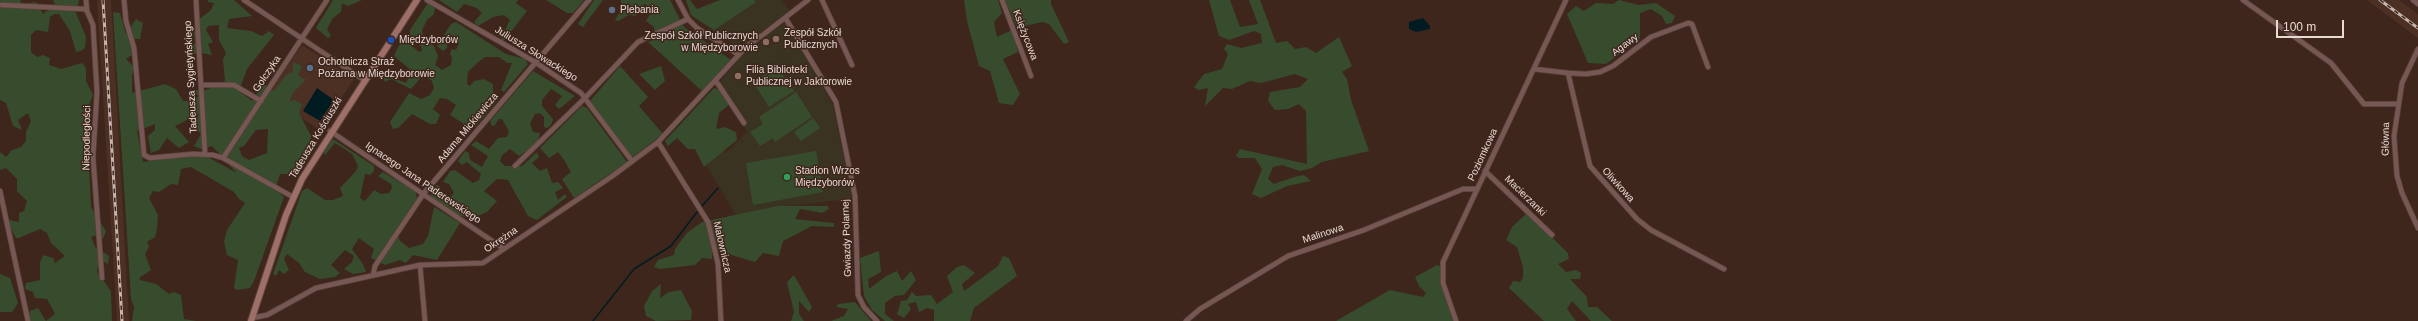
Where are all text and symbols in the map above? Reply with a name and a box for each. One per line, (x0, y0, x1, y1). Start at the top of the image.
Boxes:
place label: Plebania (620, 4, 659, 16)
marker: Plebania (607, 5, 617, 15)
street label: Księżycowa (1010, 8, 1040, 62)
scale bar (2278, 12, 2346, 38)
street label: Tadeusza Sygietyńskiego (182, 20, 200, 134)
text: 100 m (2283, 20, 2316, 34)
street label: Juliusza Słowackiego (493, 24, 579, 84)
place label: Zespół Szkół Publicznych (784, 27, 841, 50)
place label: Zespół Szkół Publicznych w Międzyborowie (645, 30, 758, 54)
street label: Agawy (1609, 31, 1641, 59)
place label: Międzyborów (399, 34, 458, 46)
marker: Zespół Szkół Publicznych (771, 34, 781, 44)
marker: Międzyborów (386, 35, 396, 45)
marker: Zespół Szkół Publicznych w Międzyborowie (761, 37, 771, 47)
street label: Golczyka (251, 54, 283, 94)
place label: Ochotnicza Straż Pożarna w Międzyborowie (318, 56, 435, 80)
marker: Ochotnicza Straż Pożarna w Międzyborowie (305, 63, 315, 73)
place label: Filia Biblioteki Publicznej w Jaktorowie (746, 64, 852, 88)
marker: Filia Biblioteki Publicznej w Jaktorowie (733, 71, 743, 81)
street label: Adama Mickiewicza (435, 91, 501, 165)
street label: Tadeusza Kościuszki (287, 95, 345, 181)
street label: Niepodległości (80, 105, 94, 171)
street label: Główna (2380, 122, 2392, 156)
street label: Poziomkowa (1466, 127, 1500, 183)
street label: Ignacego Jana Paderewskiego (363, 140, 483, 226)
place label: Stadion Wrzos Międzyborów (795, 165, 860, 188)
street label: Oliwkowa (1599, 165, 1637, 205)
marker: Stadion Wrzos Międzyborów (782, 172, 792, 182)
street label: Macierzanki (1502, 173, 1548, 219)
street label: Gwiazdy Polarnej (840, 199, 854, 277)
street label: Malownicza (710, 220, 734, 274)
street label: Malinowa (1301, 222, 1345, 246)
street label: Okrężna (482, 224, 520, 256)

